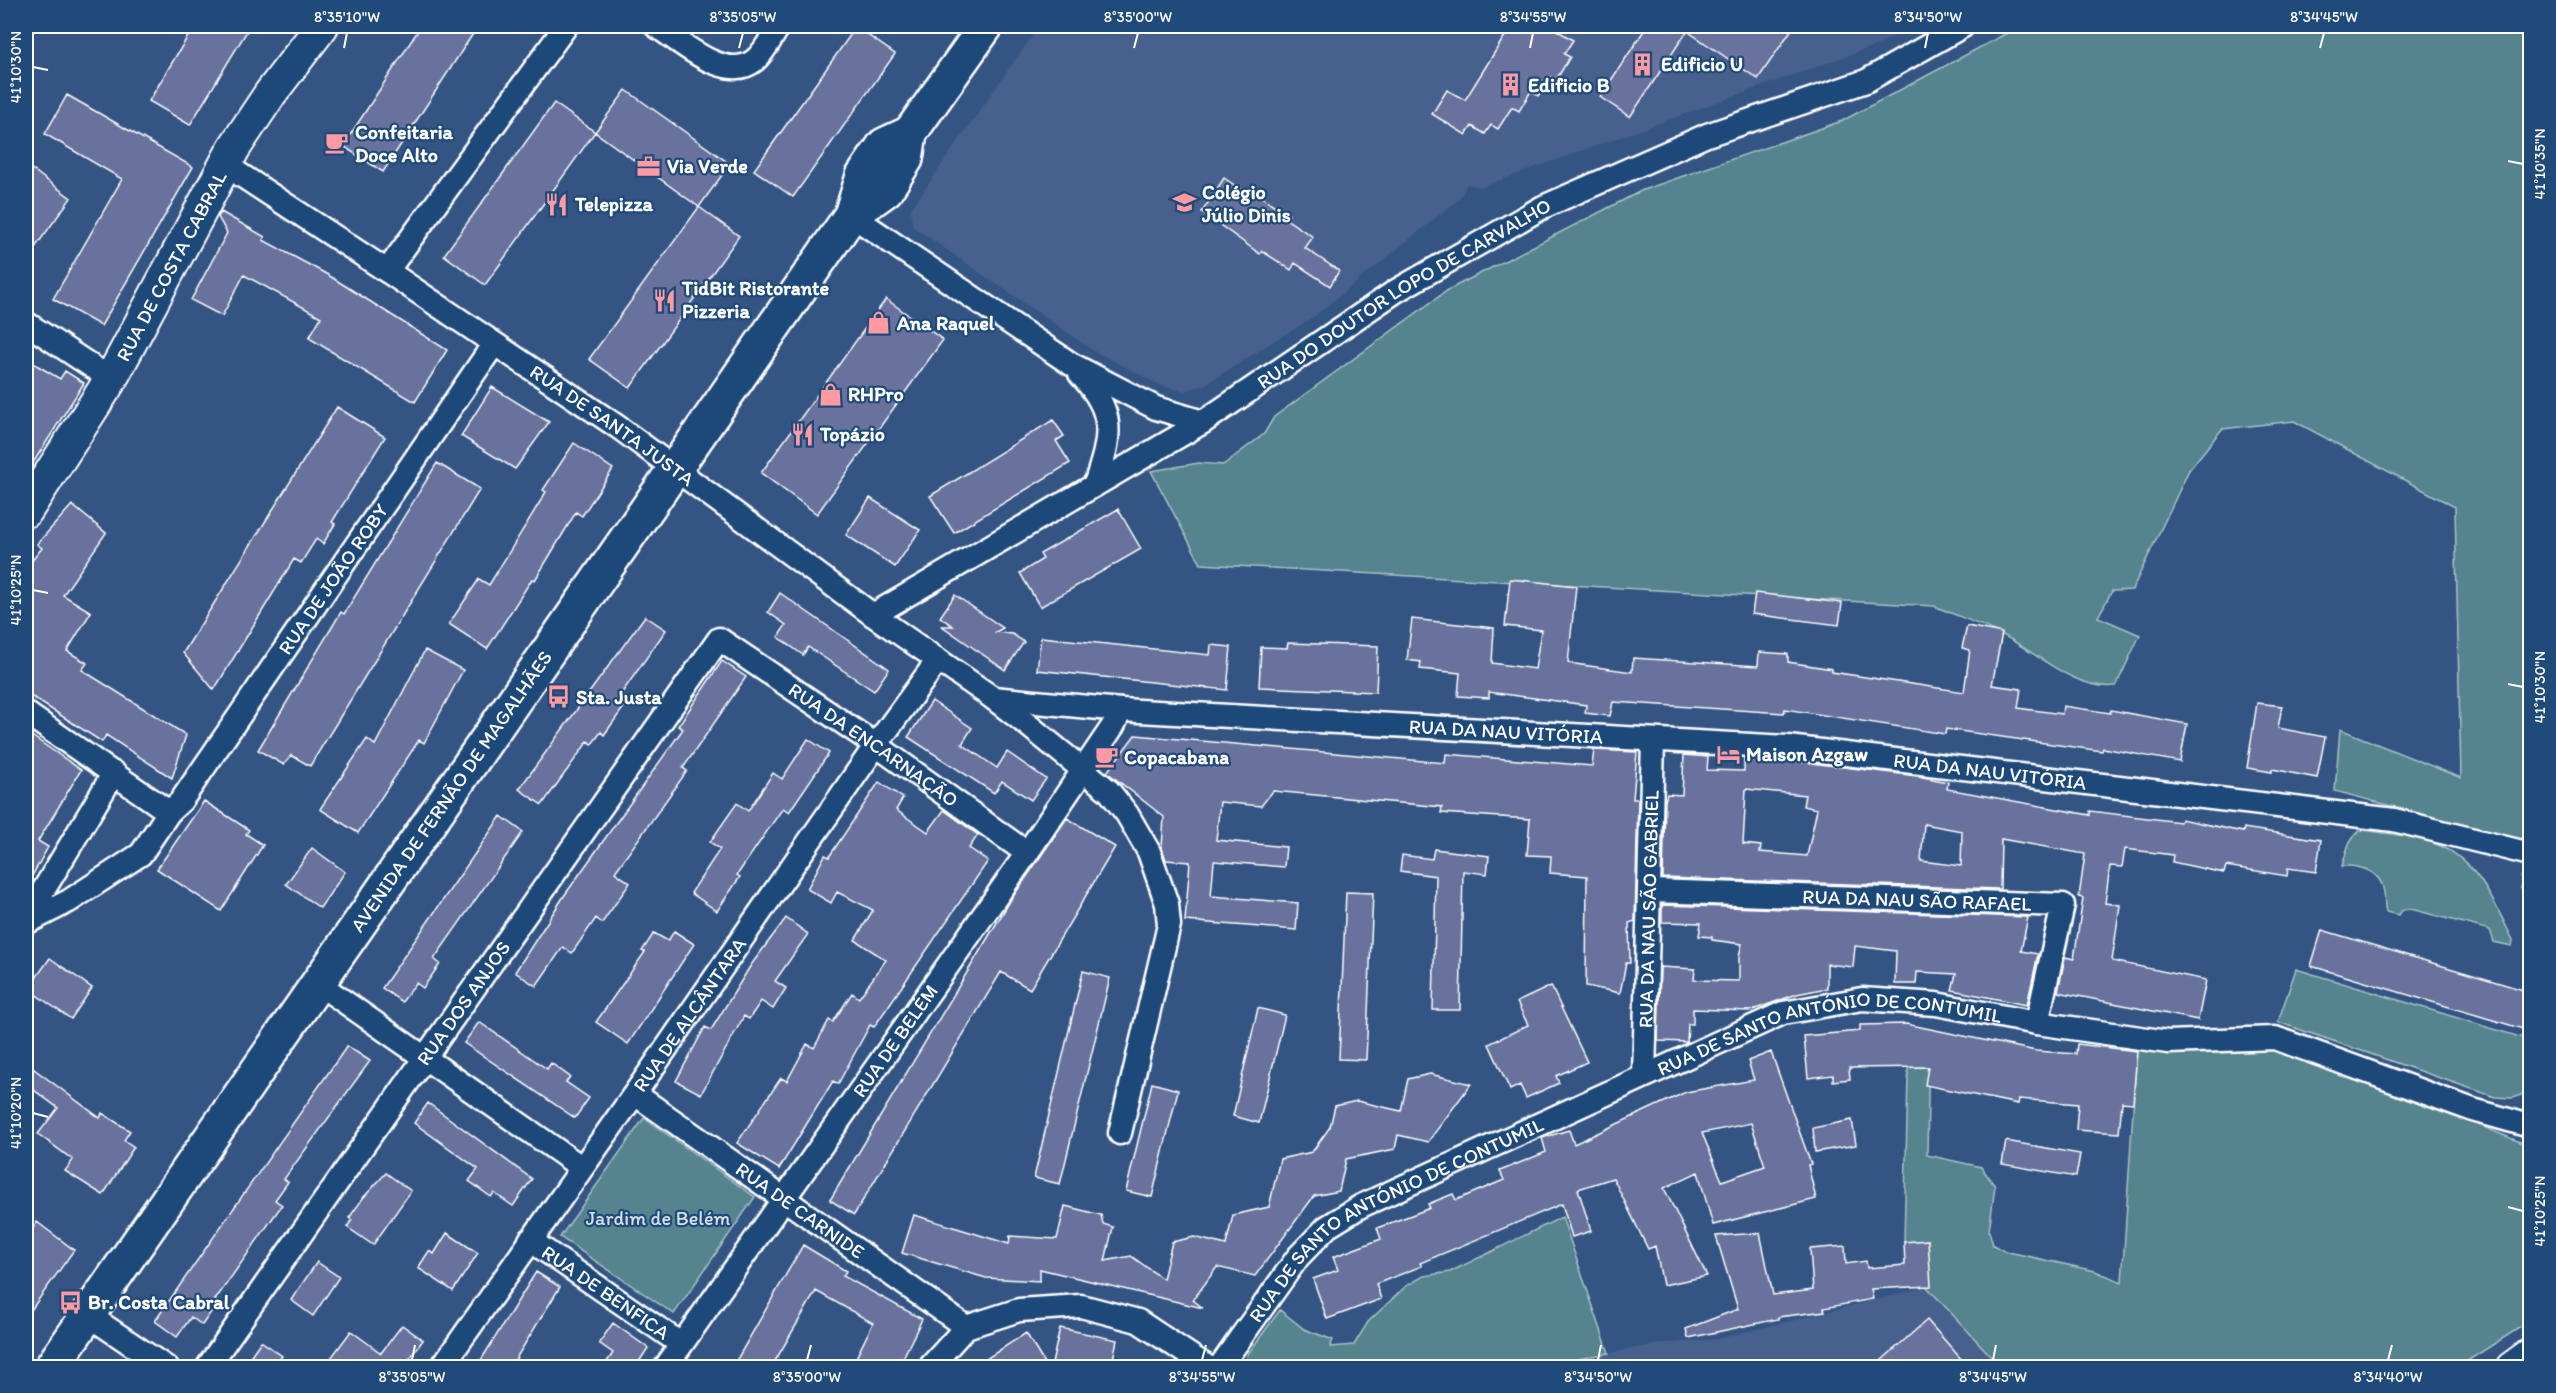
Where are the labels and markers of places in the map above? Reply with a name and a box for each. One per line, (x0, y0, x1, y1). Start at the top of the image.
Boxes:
building icon: Edificio U (1630, 51, 1656, 77)
place label: Edificio U (1661, 52, 1743, 76)
building icon: Edificio B (1497, 72, 1523, 98)
place label: Edificio B (1528, 73, 1610, 97)
place label: Confeitaria Doce Alto (355, 120, 454, 167)
cafe icon: Confeitaria Doce Alto (324, 130, 350, 156)
office icon: Via Verde (636, 153, 662, 179)
place label: Via Verde (667, 154, 748, 178)
place label: Colégio Júlio Dinis (1201, 180, 1291, 227)
school or university icon: Colégio Júlio Dinis (1171, 190, 1197, 216)
restaurant icon: Telepizza (544, 191, 570, 217)
place label: Telepizza (574, 192, 653, 217)
place label: TidBit Ristorante Pizzeria (681, 276, 830, 323)
restaurant icon: TidBit Ristorante Pizzeria (651, 287, 677, 313)
shop icon: Ana Raquel (866, 310, 892, 336)
place label: Ana Raquel (896, 311, 995, 336)
shop icon: RHPro (817, 381, 843, 407)
place label: RHPro (848, 382, 904, 406)
restaurant icon: Topázio (789, 421, 815, 447)
place label: Topázio (819, 422, 885, 447)
bus stop icon: Sta. Justa (545, 684, 571, 710)
place label: Sta. Justa (576, 685, 662, 709)
hotel icon: Maison Azgaw (1715, 741, 1741, 767)
place label: Maison Azgaw (1746, 742, 1868, 767)
cafe icon: Copacabana (1093, 744, 1119, 770)
place label: Copacabana (1124, 745, 1229, 770)
bus stop icon: Br. Costa Cabral (57, 1289, 83, 1315)
place label: Br. Costa Cabral (88, 1290, 230, 1314)

